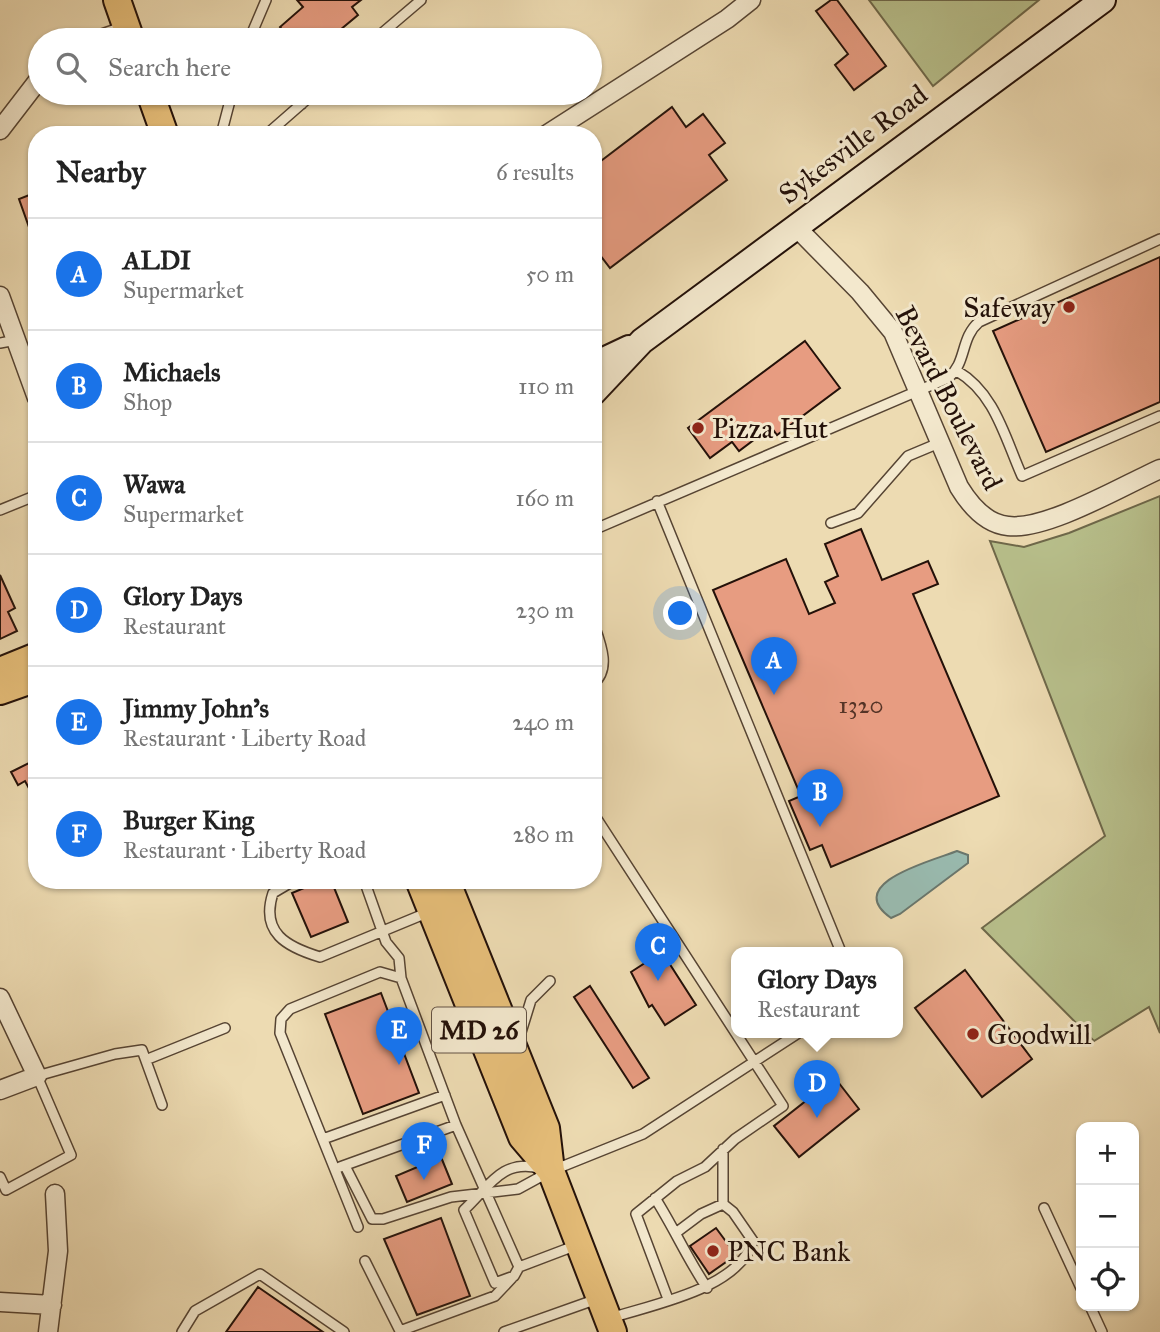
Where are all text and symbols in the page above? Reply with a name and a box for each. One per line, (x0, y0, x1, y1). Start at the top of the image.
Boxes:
search box (28, 28, 602, 105)
icon: search (52, 48, 90, 86)
text: Search here (108, 51, 231, 83)
street label: Sykesville Road (772, 77, 934, 211)
text: Nearby (56, 154, 146, 190)
text: 6 results (496, 158, 574, 186)
text: ALDI (123, 244, 191, 276)
text: A (71, 260, 87, 288)
text: 50 m (526, 260, 574, 288)
text: Supermarket (123, 276, 244, 304)
place label: Safeway (963, 290, 1056, 325)
marker: Safeway (1061, 299, 1077, 315)
street label: Bevard Boulevard (888, 300, 1010, 496)
text: Michaels (123, 356, 221, 388)
text: B (71, 372, 87, 400)
text: 110 m (518, 372, 574, 400)
text: Shop (123, 388, 172, 416)
place label: Pizza Hut (712, 411, 828, 446)
marker: Pizza Hut (690, 420, 706, 436)
text: Wawa (123, 468, 185, 500)
text: C (71, 484, 87, 512)
text: 160 m (516, 484, 574, 512)
text: Supermarket (123, 500, 244, 528)
text: Glory Days (123, 580, 243, 612)
text: D (70, 596, 88, 624)
text: 230 m (516, 596, 574, 624)
your location (663, 596, 697, 630)
text: Restaurant (123, 612, 226, 640)
pin: A (751, 637, 797, 695)
house number: 1320 (839, 690, 883, 720)
text: Jimmy John's (123, 692, 269, 724)
text: E (71, 708, 87, 736)
text: 240 m (512, 708, 574, 736)
text: Restaurant · Liberty Road (123, 724, 366, 752)
pin: B (797, 769, 843, 827)
text: Burger King (123, 804, 254, 836)
text: F (71, 820, 87, 848)
text: 280 m (513, 820, 574, 848)
text: Restaurant · Liberty Road (123, 836, 366, 864)
pin: C (635, 923, 681, 981)
popup (731, 947, 903, 1038)
text: Glory Days (757, 963, 877, 995)
text: Restaurant (757, 995, 860, 1023)
pin: E (376, 1007, 422, 1065)
road number: MD 26 (432, 1007, 526, 1052)
place label: Goodwill (987, 1017, 1092, 1052)
marker: Goodwill (965, 1026, 981, 1042)
pin: D (794, 1060, 840, 1118)
pin: F (401, 1122, 447, 1180)
map controls (1076, 1122, 1139, 1311)
button: + (1076, 1122, 1139, 1185)
button: − (1076, 1185, 1139, 1248)
place label: PNC Bank (727, 1234, 850, 1269)
marker: PNC Bank (705, 1243, 721, 1259)
button: locate (1076, 1248, 1139, 1311)

